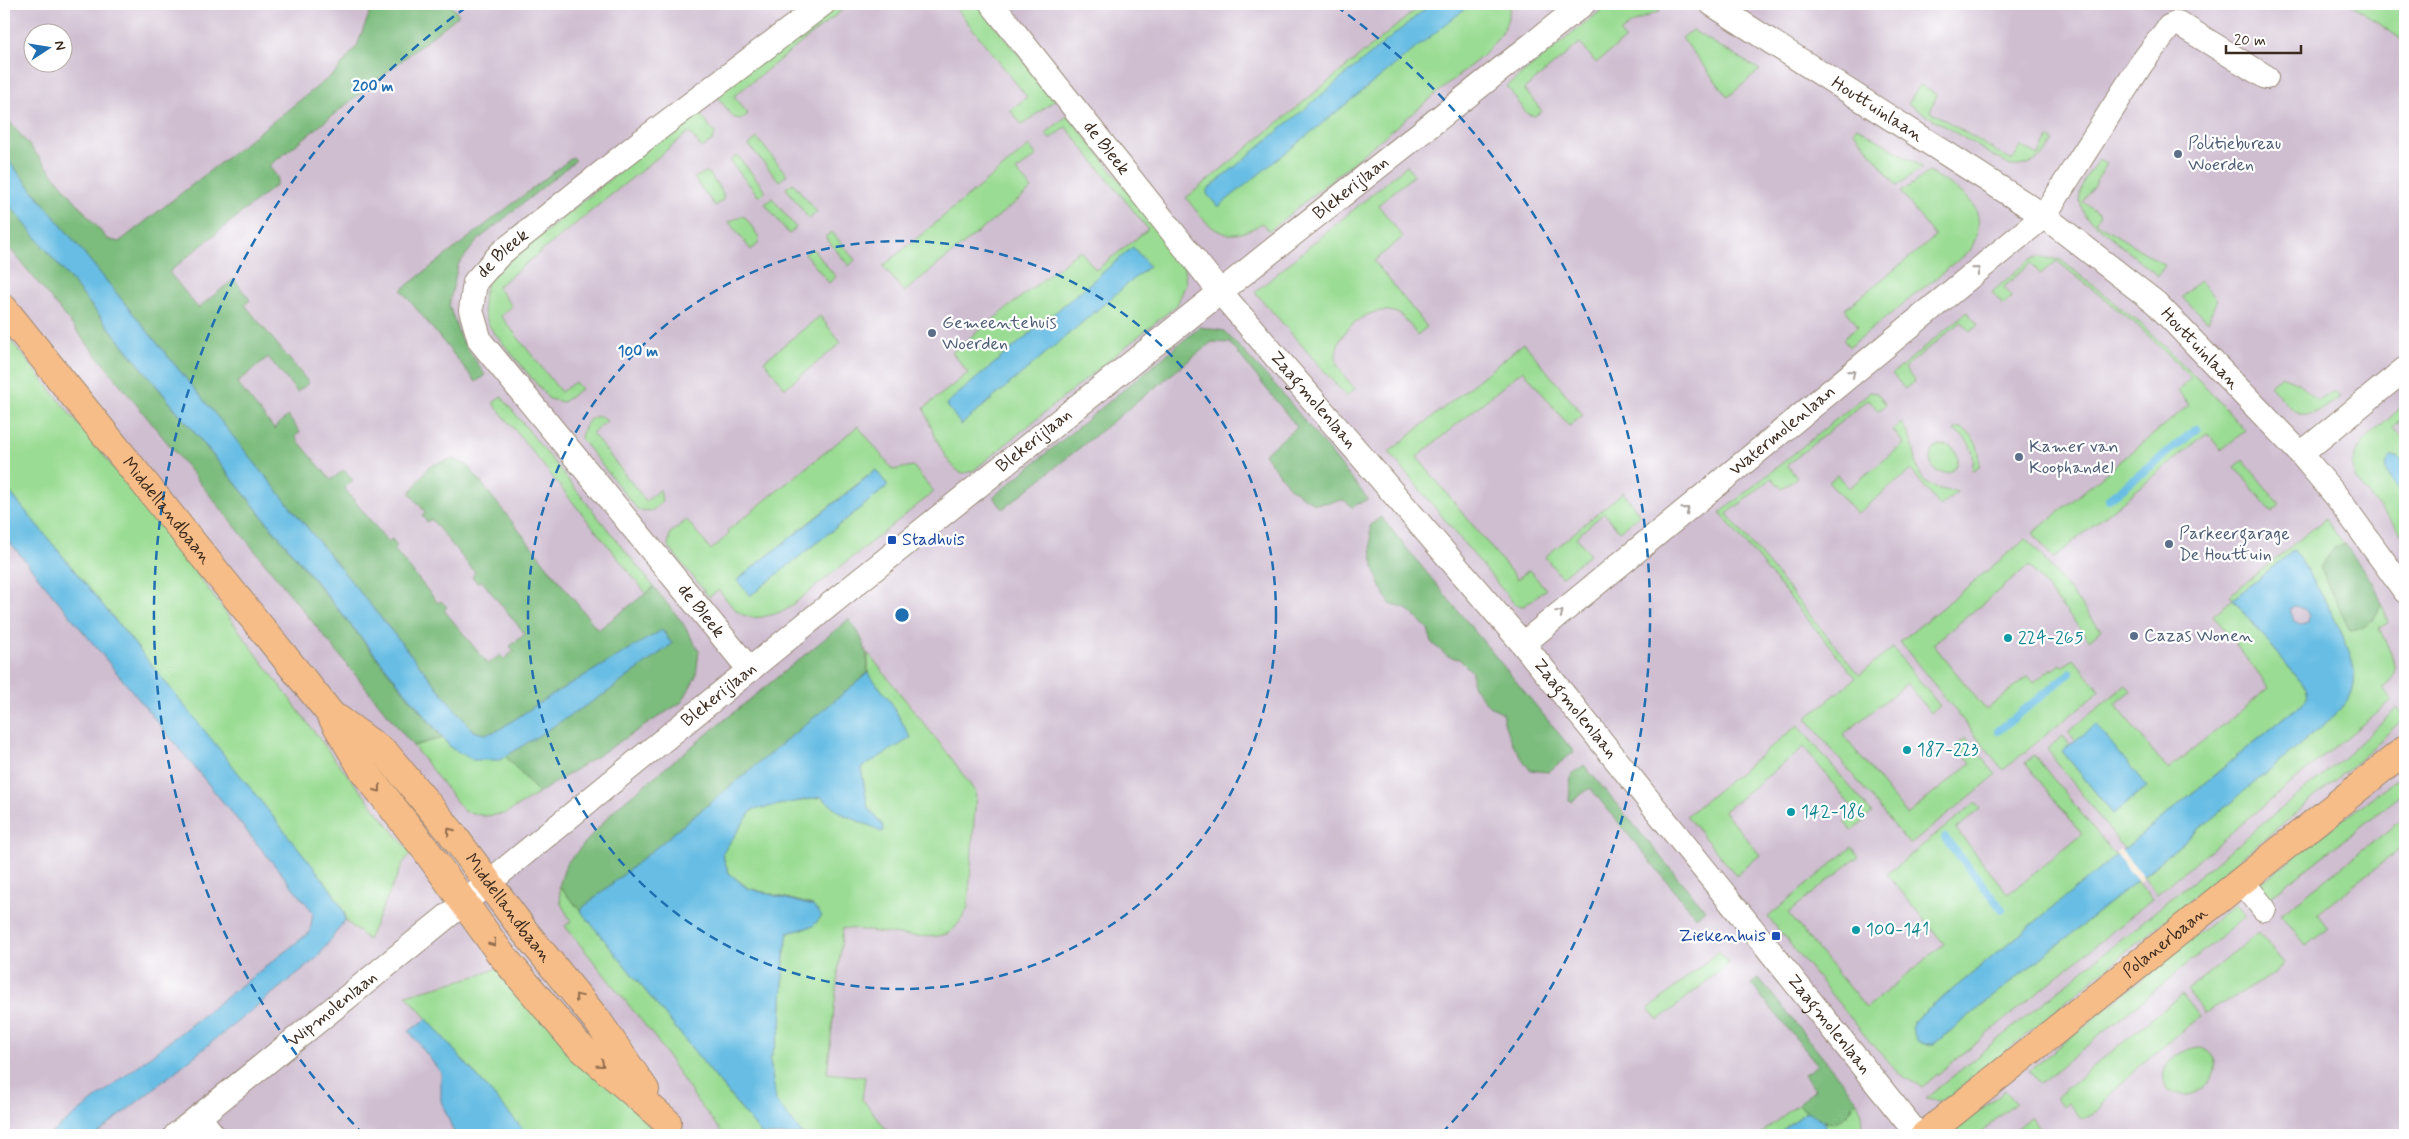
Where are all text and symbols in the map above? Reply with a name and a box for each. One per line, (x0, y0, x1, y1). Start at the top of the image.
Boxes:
north arrow (22, 22, 72, 72)
scale bar (2226, 22, 2302, 54)
text: 20 m (2234, 31, 2266, 51)
text: N (50, 39, 70, 52)
street label: Houttuinlaan (1827, 71, 1928, 148)
text: 200 m (353, 77, 394, 97)
street label: de Bleek (1077, 116, 1135, 180)
place label: Politiebureau Woerden (2188, 132, 2281, 177)
marker: Politiebureau Woerden (2172, 148, 2184, 160)
street label: Blekerijlaan (1308, 150, 1394, 226)
street label: de Bleek (472, 224, 534, 284)
one-way arrow (1972, 267, 1981, 276)
street label: Houttuinlaan (2155, 303, 2245, 395)
place label: Gemeentehuis Woerden (942, 311, 1057, 356)
marker: Gemeentehuis Woerden (926, 327, 938, 339)
text: 100 m (618, 342, 658, 362)
street label: Zaagmolenlaan (1264, 346, 1362, 454)
one-way arrow (1846, 371, 1855, 379)
street label: Watermolenlaan (1724, 380, 1841, 482)
street label: Blekerijlaan (991, 403, 1077, 478)
place label: Kamer van Koophandel (2029, 435, 2119, 480)
marker: Kamer van Koophandel (2013, 451, 2025, 463)
street label: Middellandbaan (116, 452, 217, 569)
one-way arrow (1680, 508, 1689, 516)
place label: Parkeergarage De Houttuin (2179, 522, 2290, 567)
place label: Stadhuis (902, 528, 965, 552)
marker: Stadhuis (886, 534, 898, 546)
marker: Parkeergarage De Houttuin (2163, 538, 2175, 550)
street label: de Bleek (672, 579, 730, 643)
centre of rings (893, 606, 911, 624)
one-way arrow (1555, 610, 1564, 619)
place label: Cazas Wonen (2144, 624, 2253, 648)
place label: 224-265 (2018, 626, 2084, 650)
marker: Cazas Wonen (2128, 630, 2140, 642)
marker: 224-265 (2002, 632, 2014, 644)
street label: Zaagmolenlaan (1528, 654, 1623, 764)
street label: Blekerijlaan (676, 657, 762, 733)
place label: 187-223 (1917, 738, 1979, 762)
marker: 187-223 (1901, 744, 1913, 756)
one-way arrow (373, 783, 381, 792)
place label: 142-186 (1801, 800, 1865, 824)
marker: 142-186 (1785, 806, 1797, 818)
one-way arrow (446, 827, 455, 836)
street label: Middellandbaan (459, 849, 557, 968)
street label: Polanerbaan (2118, 901, 2213, 984)
place label: 100-141 (1866, 918, 1929, 942)
place label: Ziekenhuis (1679, 924, 1766, 948)
marker: 100-141 (1850, 924, 1862, 936)
marker: Ziekenhuis (1770, 930, 1782, 942)
one-way arrow (487, 937, 496, 947)
street label: Wipmolenlaan (283, 966, 383, 1053)
street label: Zaagmolenlaan (1781, 969, 1877, 1080)
one-way arrow (576, 994, 584, 1003)
one-way arrow (595, 1059, 604, 1068)

